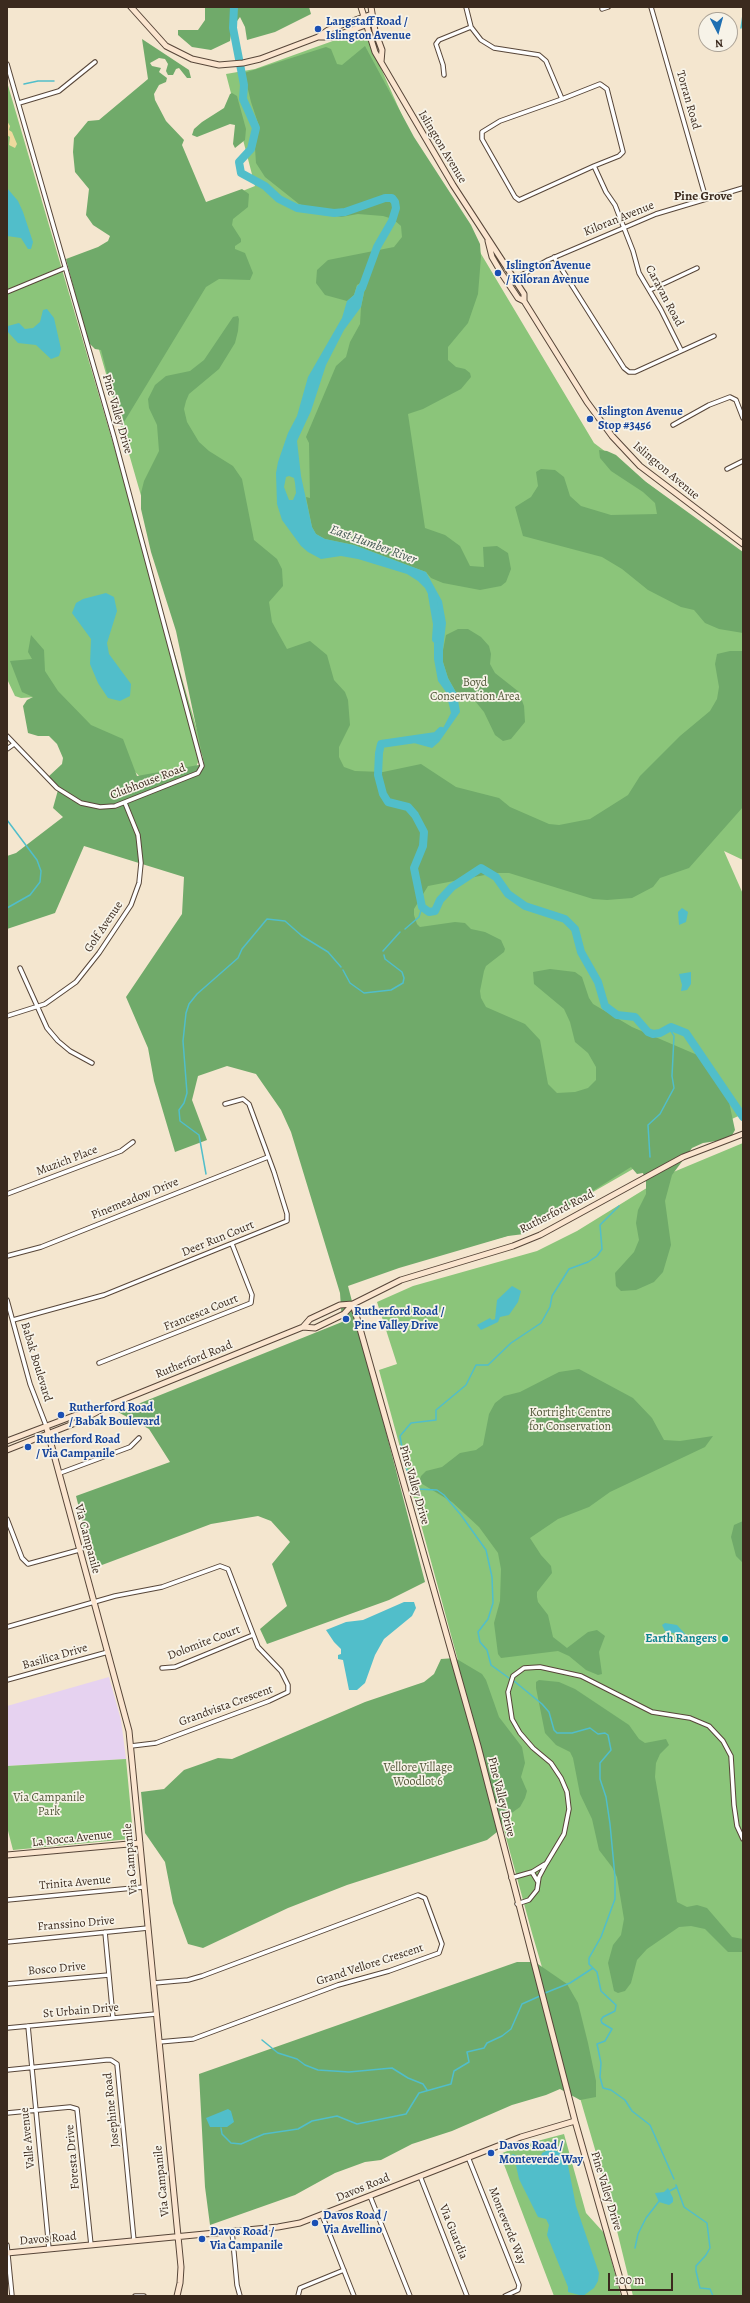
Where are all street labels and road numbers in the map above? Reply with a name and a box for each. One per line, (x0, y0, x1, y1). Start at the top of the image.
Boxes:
street label: Torran Road (673, 69, 703, 131)
street label: Islington Avenue (415, 108, 469, 186)
street label: Kiloran Avenue (582, 198, 656, 240)
street label: Caravan Road (642, 263, 686, 329)
street label: Pine Valley Drive (99, 373, 135, 455)
street label: Islington Avenue (630, 439, 702, 503)
street label: Clubhouse Road (108, 761, 188, 803)
street label: Golf Avenue (82, 899, 126, 955)
street label: Muzich Place (34, 1143, 100, 1179)
street label: Pinemeadow Drive (89, 1175, 181, 1223)
street label: Rutherford Road (517, 1187, 597, 1237)
street label: Deer Run Court (180, 1218, 256, 1260)
street label: Francesca Court (162, 1292, 240, 1334)
street label: Babak Boulevard (17, 1321, 55, 1403)
street label: Rutherford Road (153, 1338, 235, 1382)
street label: Pine Valley Drive (396, 1444, 432, 1526)
street label: Via Campanile (71, 1503, 103, 1575)
street label: Dolomite Court (166, 1623, 242, 1663)
street label: Basilica Drive (21, 1641, 89, 1673)
street label: Grandvista Crescent (177, 1682, 275, 1730)
street label: Pine Valley Drive (484, 1755, 518, 1839)
street label: Via Campanile (121, 1823, 141, 1895)
street label: La Rocca Avenue (31, 1828, 113, 1850)
street label: Trinita Avenue (39, 1873, 111, 1893)
street label: Franssino Drive (37, 1913, 115, 1935)
street label: Grand Vellore Crescent (315, 1941, 425, 1989)
street label: Bosco Drive (27, 1959, 87, 1979)
street label: St Urbain Drive (42, 2001, 120, 2021)
street label: Josephine Road (101, 2072, 123, 2148)
street label: Valle Avenue (18, 2107, 38, 2169)
street label: Foresta Drive (63, 2124, 83, 2190)
street label: Via Campanile (151, 2145, 173, 2217)
street label: Pine Valley Drive (587, 2150, 625, 2232)
street label: Davos Road (334, 2171, 392, 2205)
street label: Monteverde Way (485, 2185, 529, 2267)
street label: Via Guardia (435, 2202, 471, 2262)
street label: Davos Road (19, 2229, 77, 2249)

